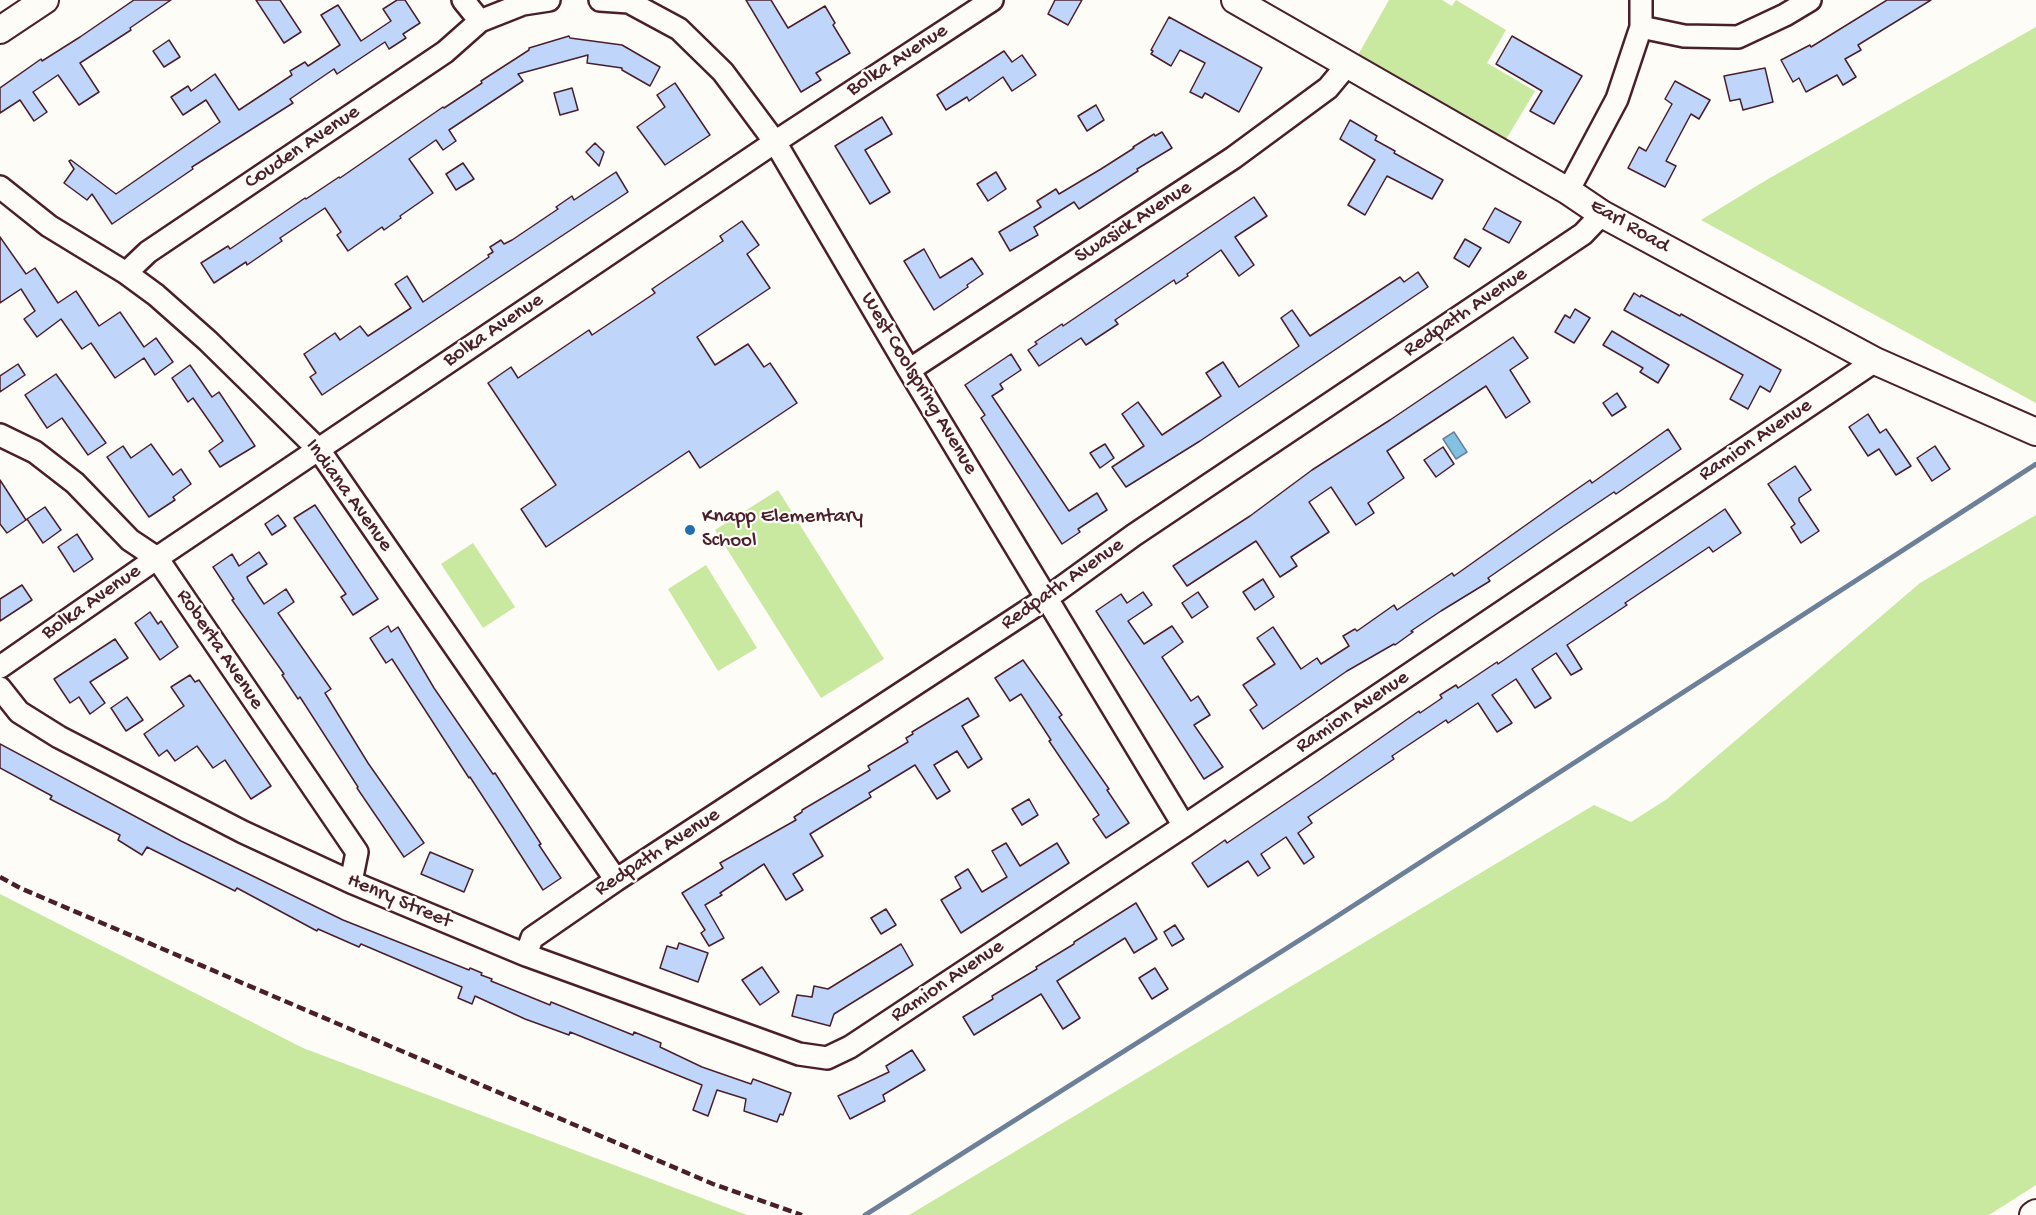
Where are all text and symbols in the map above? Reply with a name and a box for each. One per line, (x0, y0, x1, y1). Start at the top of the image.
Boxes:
street label: Bolka Avenue (843, 19, 953, 103)
street label: Couden Avenue (241, 100, 365, 196)
street label: Swasick Avenue (1071, 176, 1197, 270)
street label: Earl Road (1585, 194, 1673, 260)
street label: Redpath Avenue (1399, 262, 1533, 364)
street label: Bolka Avenue (439, 288, 549, 374)
street label: West Coolspring Avenue (854, 288, 982, 480)
street label: Ramion Avenue (1695, 394, 1817, 488)
street label: Indiana Avenue (299, 435, 397, 557)
place label: Knapp Elementary School (702, 505, 863, 555)
marker: Knapp Elementary School (683, 523, 697, 537)
street label: Redpath Avenue (997, 533, 1129, 637)
street label: Bolka Avenue (38, 560, 146, 646)
street label: Roberta Avenue (170, 585, 268, 715)
street label: Ramion Avenue (1292, 666, 1414, 760)
street label: Redpath Avenue (591, 803, 725, 903)
street label: Henry Street (343, 869, 455, 935)
street label: Ramion Avenue (887, 935, 1009, 1029)

